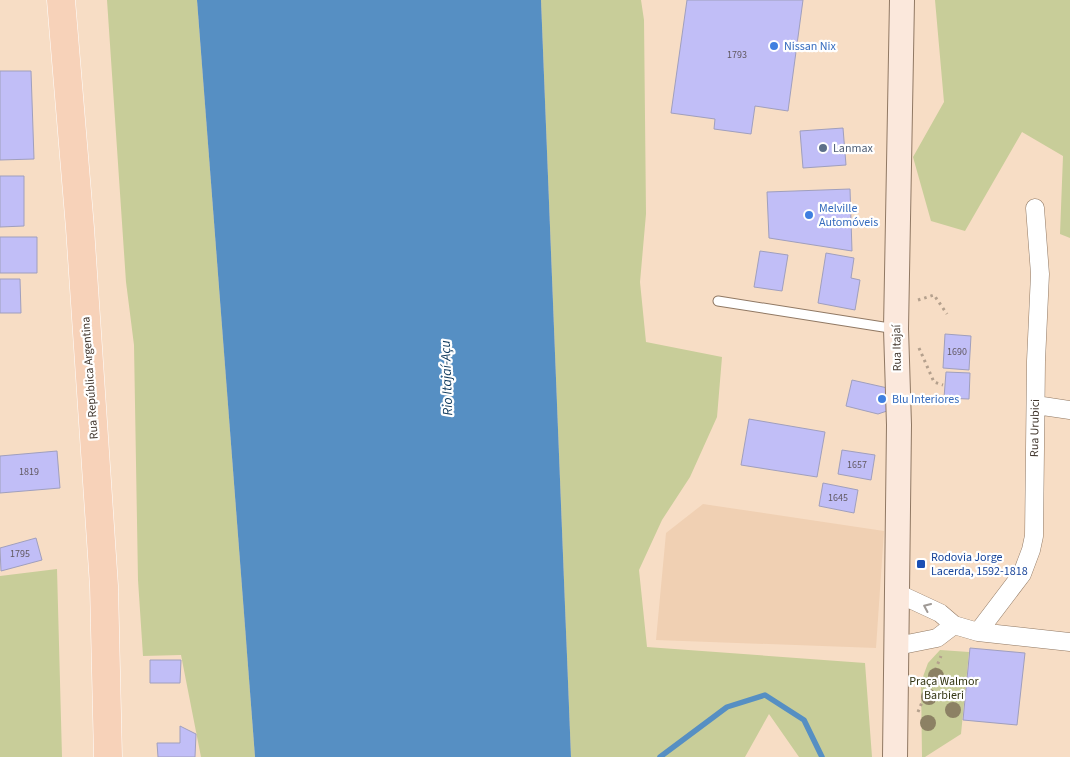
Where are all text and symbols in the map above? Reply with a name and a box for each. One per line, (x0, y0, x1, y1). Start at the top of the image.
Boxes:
place label: Nissan Nix (784, 38, 837, 55)
marker: Nissan Nix (768, 40, 780, 52)
house number: 1793 (727, 48, 747, 62)
place label: Lanmax (833, 140, 873, 157)
marker: Lanmax (817, 142, 829, 154)
place label: Melville Automóveis (819, 200, 878, 231)
marker: Melville Automóveis (803, 209, 815, 221)
street label: Rua República Argentina (77, 316, 103, 440)
street label: Rua Itajaí (888, 323, 906, 372)
water label: Rio Itajaí-Açu (436, 340, 458, 416)
house number: 1690 (947, 345, 967, 359)
place label: Blu Interiores (892, 391, 959, 408)
marker: Blu Interiores (876, 393, 888, 405)
street label: Rua Urubici (1026, 399, 1044, 457)
house number: 1657 (847, 458, 867, 472)
house number: 1819 (19, 465, 39, 479)
house number: 1645 (828, 491, 848, 505)
house number: 1795 (10, 547, 30, 561)
place label: Rodovia Jorge Lacerda, 1592-1818 (931, 549, 1028, 580)
marker: Rodovia Jorge Lacerda, 1592-1818 (915, 558, 927, 570)
one-way arrow (923, 602, 932, 613)
park label: Praça Walmor Barbieri (909, 673, 980, 704)

